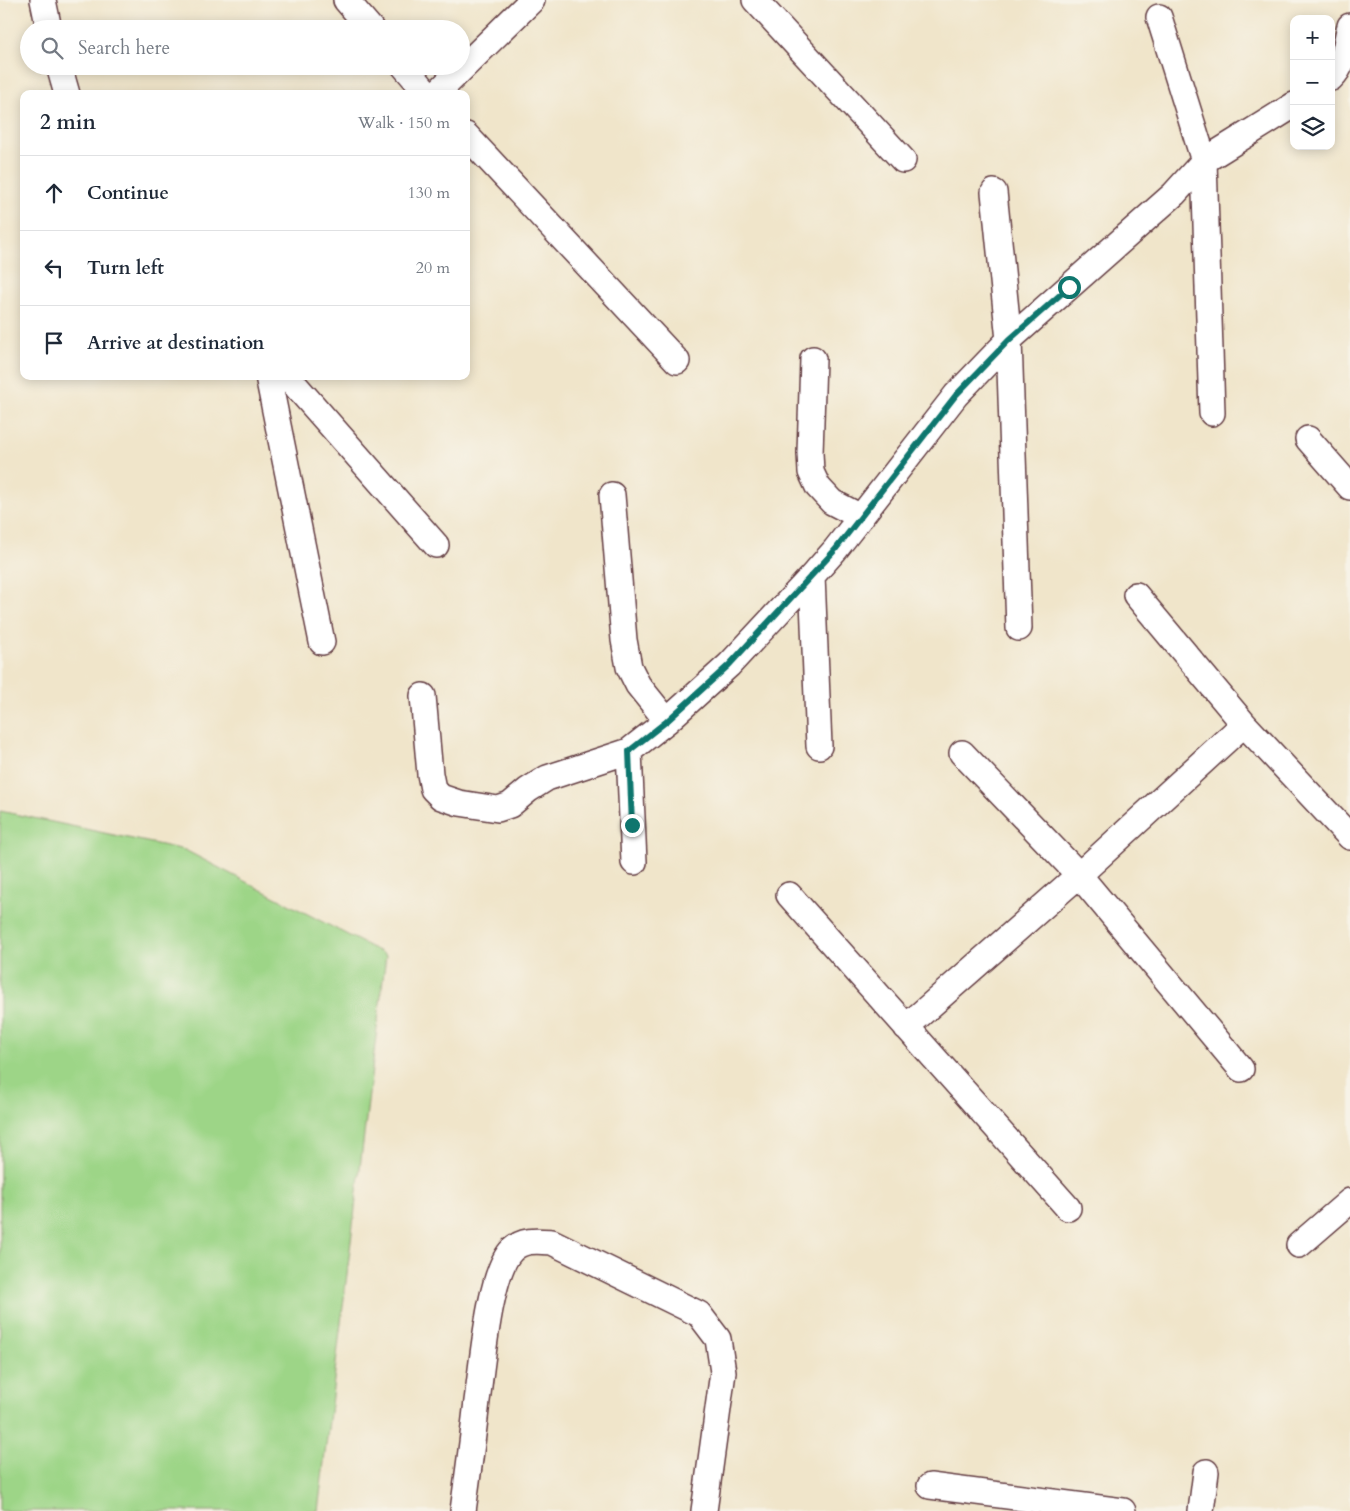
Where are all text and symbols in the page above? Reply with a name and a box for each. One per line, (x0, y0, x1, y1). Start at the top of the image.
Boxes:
map controls (1290, 15, 1335, 150)
button: + (1290, 15, 1335, 60)
search box (20, 20, 470, 75)
icon: search (38, 34, 66, 62)
text: Search here (78, 35, 170, 61)
button: − (1290, 60, 1335, 105)
button: layers (1290, 105, 1335, 150)
text: 2 min (40, 108, 96, 137)
text: Walk · 150 m (358, 112, 450, 134)
icon: ahead (40, 179, 68, 207)
text: Continue (87, 180, 169, 206)
text: 130 m (408, 182, 450, 204)
icon: left (40, 254, 68, 282)
text: Turn left (87, 255, 164, 281)
text: 20 m (416, 257, 450, 279)
route start (1058, 276, 1081, 299)
icon: arrive (40, 329, 68, 357)
text: Arrive at destination (87, 330, 264, 356)
route end (621, 814, 644, 837)

